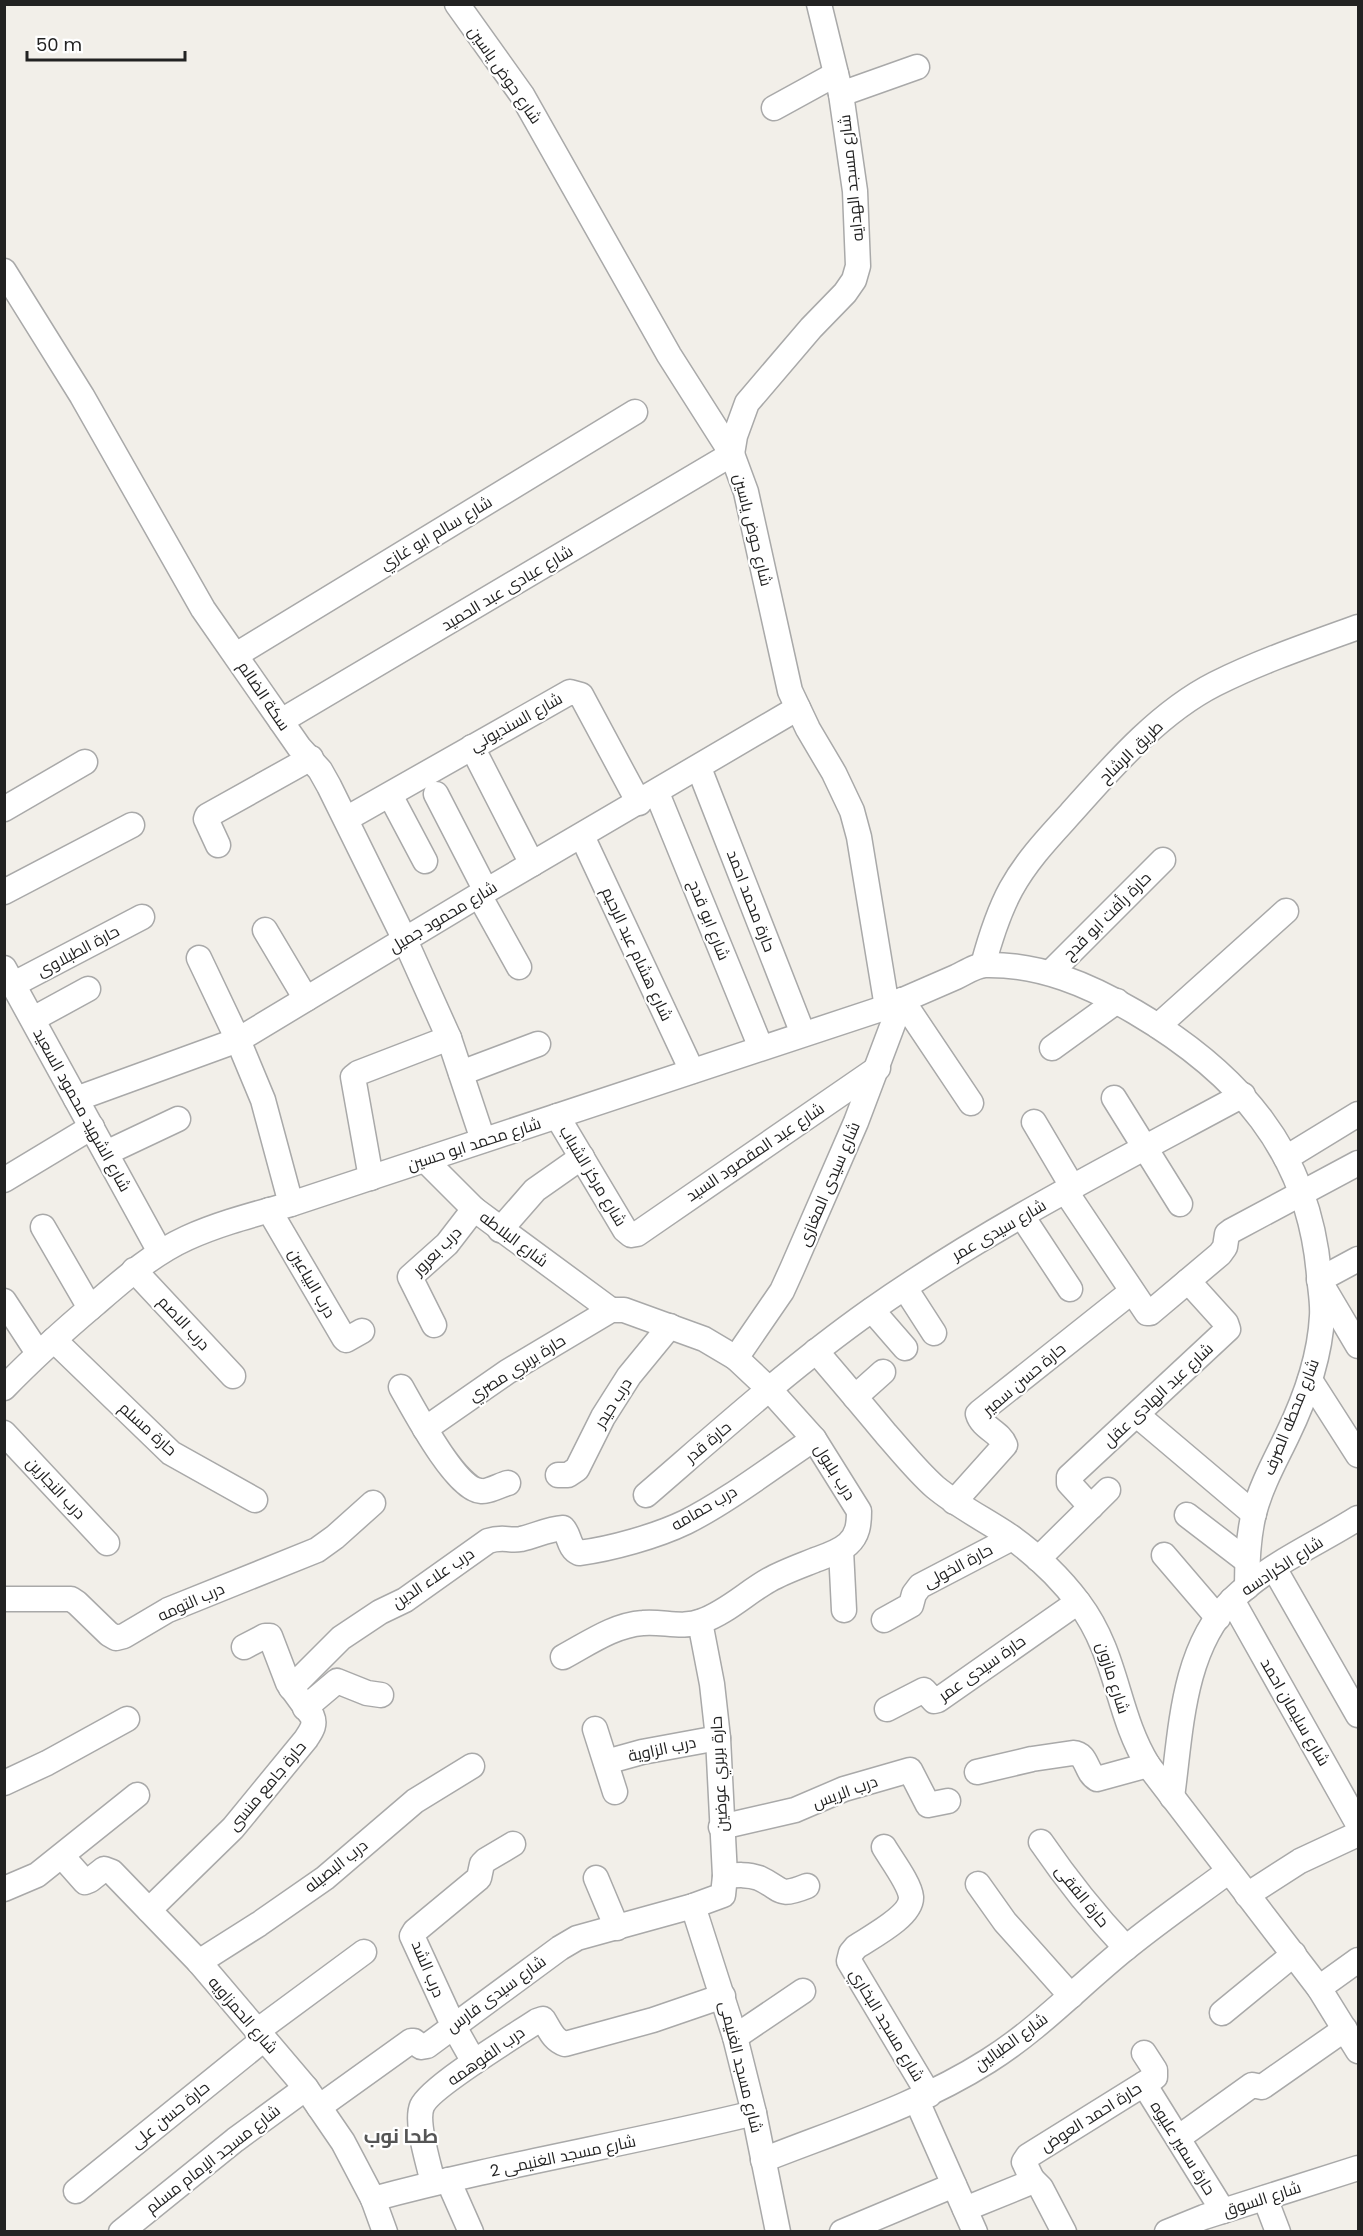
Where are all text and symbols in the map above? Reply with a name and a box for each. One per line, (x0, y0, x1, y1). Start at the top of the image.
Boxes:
street label: شارع حوض ياسين (463, 21, 547, 129)
scale bar (27, 24, 184, 62)
text: 50 m (36, 32, 82, 57)
street label: شارع مسجد الهدايه (833, 113, 869, 243)
street label: شارع حوض ياسين (728, 472, 778, 588)
street label: شارع سالم ابو غازي (376, 490, 497, 577)
street label: شارع عبادى عبد الحميد (437, 540, 577, 636)
street label: سكة الضالم (232, 657, 296, 735)
street label: شارع السنديوني (465, 687, 568, 759)
street label: طريق الرشاح (1094, 715, 1168, 789)
street label: حارة محمد احمد (721, 847, 781, 955)
street label: حارة رأفت ابو قدح (1058, 867, 1156, 965)
street label: شارع محمود جميل (384, 876, 502, 958)
street label: شارع ابو قدح (682, 876, 736, 964)
street label: شارع هشام عبد الرحيم (596, 883, 678, 1025)
street label: حارة الطبلاوى (33, 920, 123, 982)
street label: شارع الشهيد محمود السعيد (27, 1024, 137, 1196)
street label: شارع عبد المقصود السيد (681, 1097, 829, 1207)
street label: شارع محمد ابو حسين (404, 1112, 544, 1176)
street label: شارع سيدى المغازى (792, 1118, 866, 1250)
street label: شارع مركز الشباب (554, 1121, 632, 1231)
street label: شارع سيدى عمر (947, 1194, 1050, 1267)
street label: شارع البلاطه (475, 1206, 553, 1272)
street label: درب بعرور (407, 1221, 467, 1281)
street label: درب البياعين (283, 1244, 341, 1322)
street label: درب الاصم (153, 1291, 215, 1355)
street label: حارة بربري مصري (464, 1329, 571, 1409)
street label: حارة حسن سمير (976, 1337, 1071, 1421)
street label: شارع عبد الهادى عقل (1098, 1338, 1218, 1452)
street label: شارع محطه الصرف (1257, 1355, 1325, 1479)
street label: درب حيدر (588, 1373, 637, 1433)
street label: حارة مسلم (114, 1397, 182, 1461)
street label: حارة قدر (679, 1416, 736, 1469)
street label: درب بلبول (809, 1439, 861, 1505)
street label: درب النجارين (21, 1452, 91, 1524)
street label: درب حمامه (667, 1480, 741, 1536)
street label: شارع الكرادسه (1236, 1531, 1328, 1601)
street label: حارة الخولى (919, 1538, 997, 1594)
street label: درب علاء الدين (387, 1542, 479, 1614)
street label: درب التومه (154, 1577, 228, 1627)
street label: حارة سيدى عمر (933, 1629, 1030, 1707)
street label: شارع مازون (1091, 1639, 1135, 1717)
street label: شارع سليمان احمد (1255, 1654, 1335, 1770)
street label: حارة بربري عوضين (704, 1715, 736, 1832)
street label: درب الزاوية (626, 1731, 698, 1767)
street label: حارة جامع منسى (223, 1736, 311, 1836)
street label: درب الريس (809, 1770, 881, 1814)
street label: درب البصيله (299, 1834, 373, 1898)
street label: حارة الفقى (1050, 1860, 1114, 1932)
street label: درب الشد (406, 1937, 450, 2001)
street label: شارع سيدى فارس (441, 1950, 551, 2038)
street label: شارع مسجد البخاري (842, 1964, 930, 2087)
street label: شارع الحمزاويه (203, 1971, 283, 2059)
street label: شارع مسجد الغنيمى (714, 1999, 768, 2135)
street label: شارع الطبالين (970, 2008, 1052, 2076)
street label: درب الفوهمه (443, 2021, 529, 2091)
street label: حارة حسن على (126, 2076, 214, 2154)
street label: حارة احمد العوض (1036, 2077, 1146, 2157)
street label: حارة سمير عليوه (1145, 2097, 1221, 2199)
street label: شارع مسجد الإمام مسلم (141, 2099, 285, 2219)
district label: طحا نوب (364, 2122, 438, 2150)
street label: شارع مسجد الغنيمى 2 (488, 2129, 638, 2183)
street label: شارع السوق (1220, 2176, 1304, 2222)

